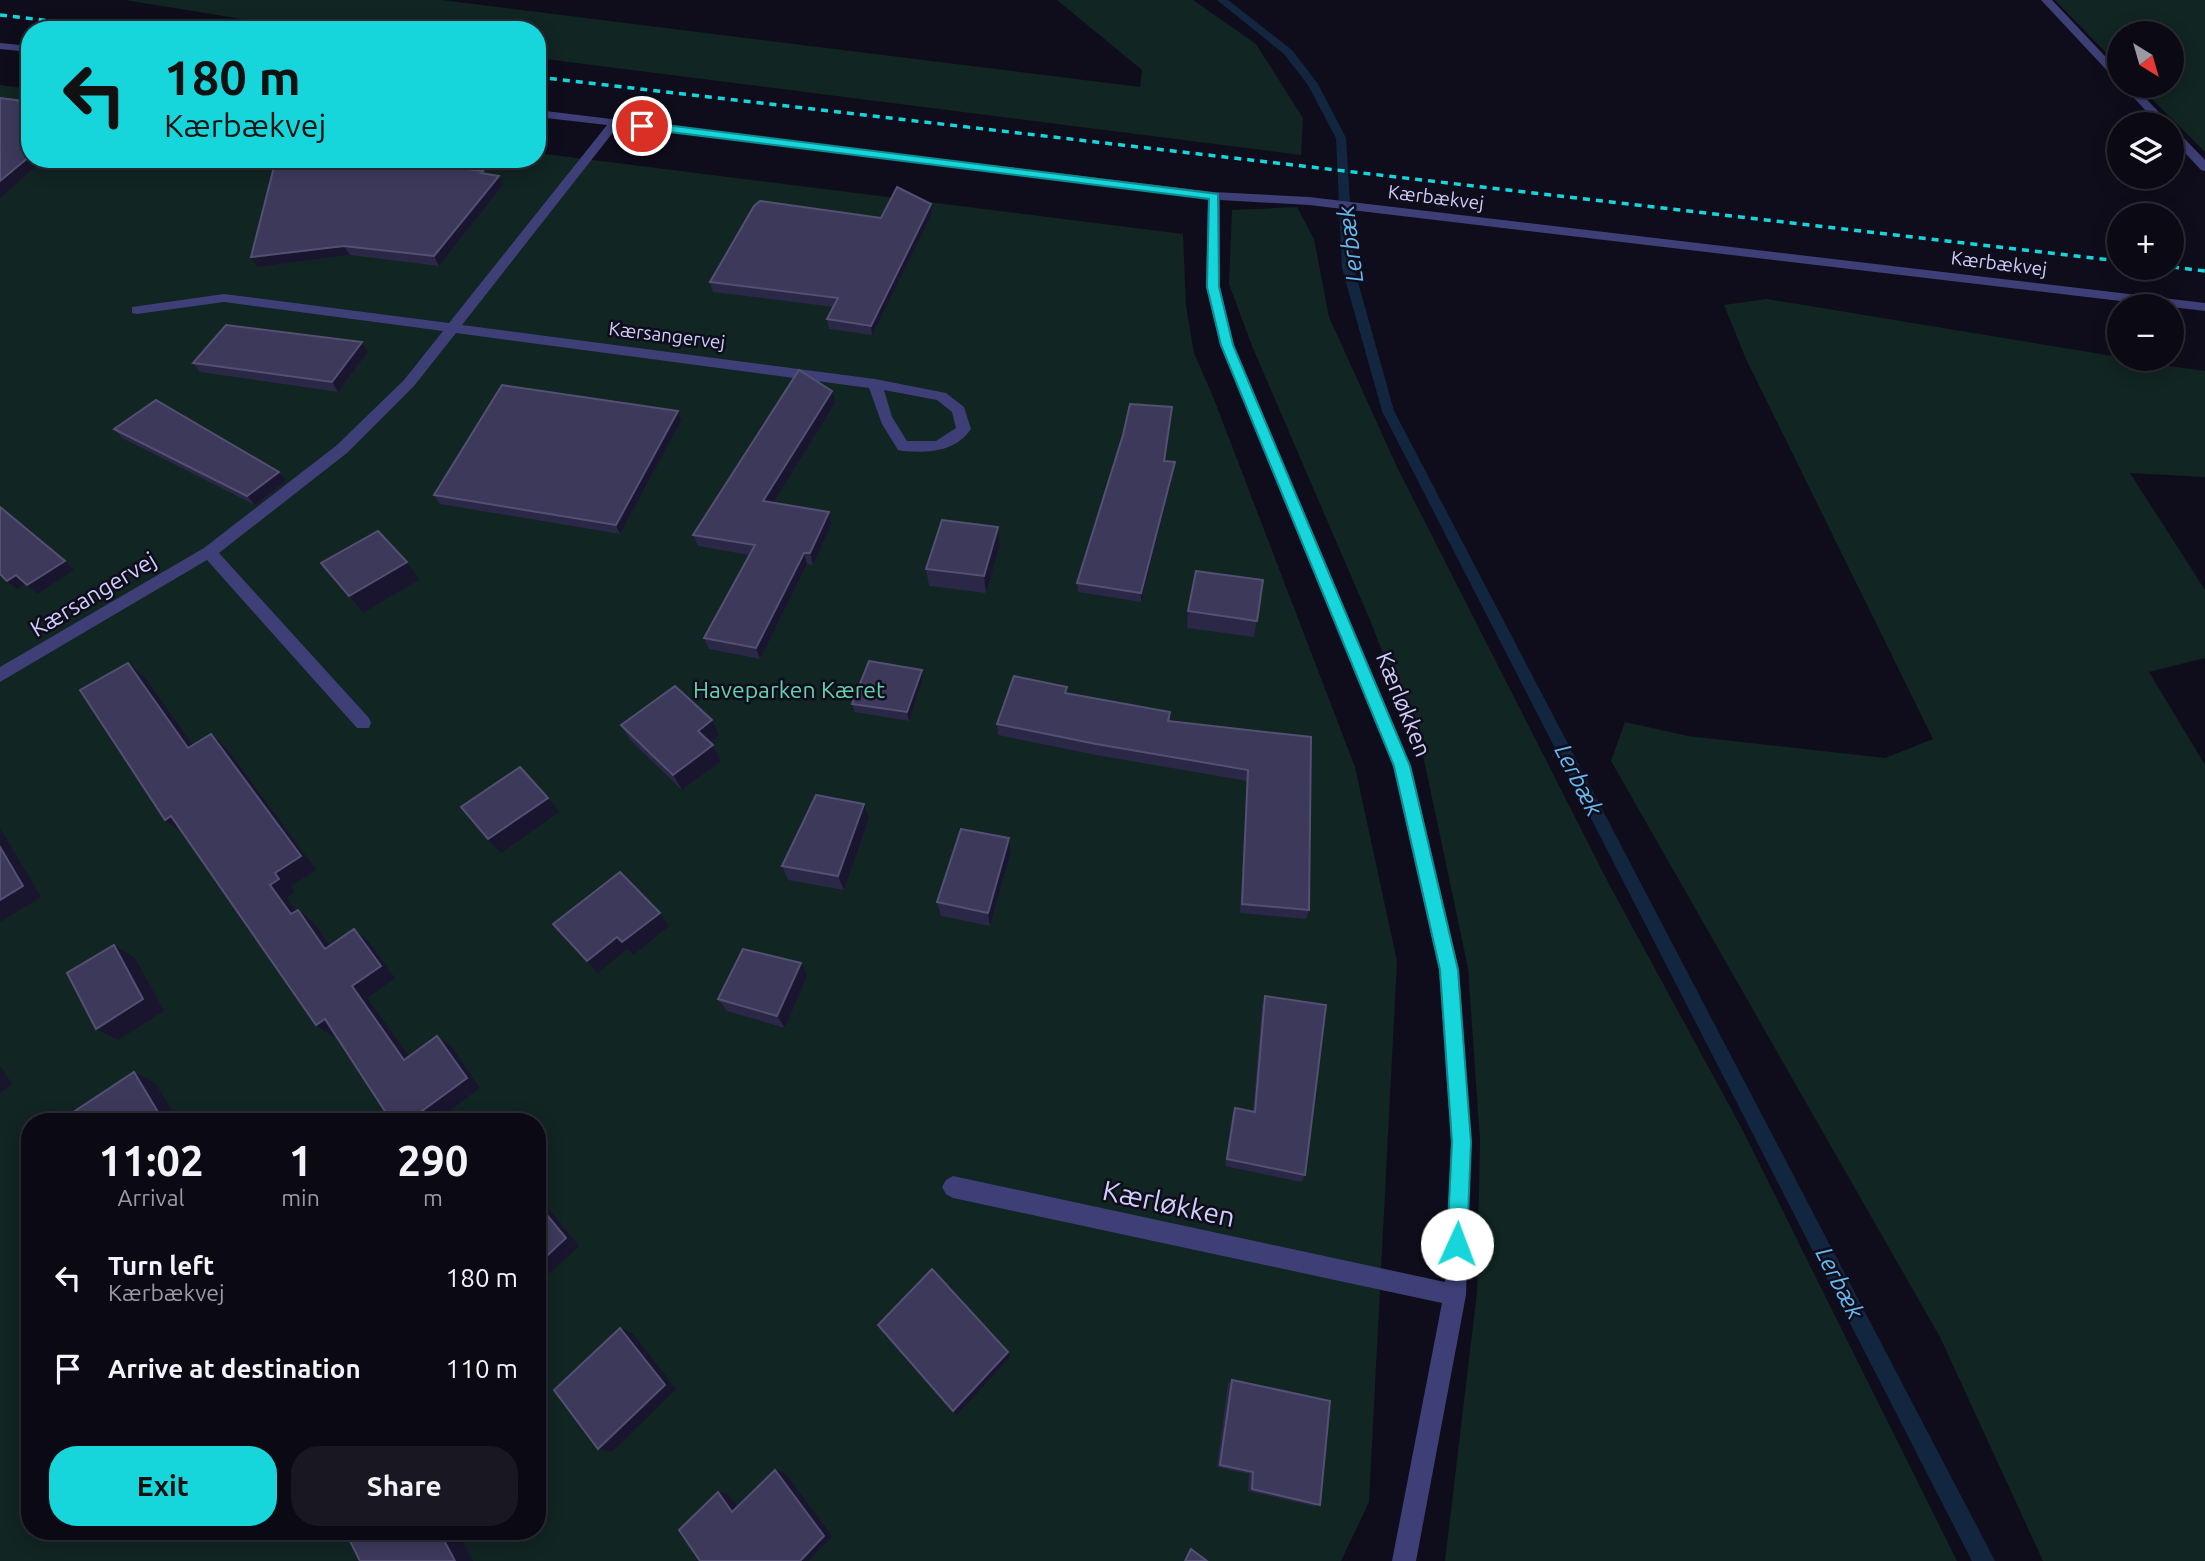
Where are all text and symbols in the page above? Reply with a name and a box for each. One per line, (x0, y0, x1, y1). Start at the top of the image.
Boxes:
north arrow (2107, 21, 2184, 98)
map controls (2107, 21, 2184, 371)
icon: left (49, 49, 140, 140)
text: 180 m (164, 49, 301, 104)
pin (612, 96, 672, 156)
text: Kærbækvej (164, 107, 326, 143)
icon: arrive (623, 107, 661, 145)
button: layers (2107, 112, 2184, 189)
street label: Kærbækvej (1387, 180, 1485, 214)
water label: Lerbæk (1332, 203, 1368, 284)
button: + (2107, 203, 2184, 280)
street label: Kærbækvej (1950, 246, 2048, 280)
button: − (2107, 294, 2184, 371)
street label: Kærsangervej (607, 317, 727, 353)
street label: Kærsangervej (26, 547, 160, 641)
street label: Kærløkken (1372, 648, 1436, 760)
park label: Haveparken Kæret (693, 677, 885, 702)
water label: Lerbæk (1549, 740, 1609, 821)
text: 11:02 (99, 1137, 204, 1184)
text: 1 (289, 1137, 312, 1184)
text: 290 (397, 1137, 468, 1184)
street label: Kærløkken (1100, 1174, 1238, 1232)
text: Arrival (118, 1185, 185, 1210)
text: min (281, 1185, 320, 1210)
text: m (423, 1185, 443, 1210)
position arrow (1420, 1207, 1494, 1281)
water label: Lerbæk (1810, 1243, 1870, 1324)
text: Turn left (108, 1251, 214, 1280)
icon: left (49, 1259, 87, 1297)
text: 180 m (446, 1263, 518, 1292)
text: Kærbækvej (108, 1280, 225, 1305)
icon: arrive (49, 1350, 87, 1388)
text: Arrive at destination (108, 1354, 361, 1383)
text: 110 m (446, 1354, 518, 1383)
button: Exit (49, 1446, 277, 1526)
button: Share (291, 1446, 518, 1526)

